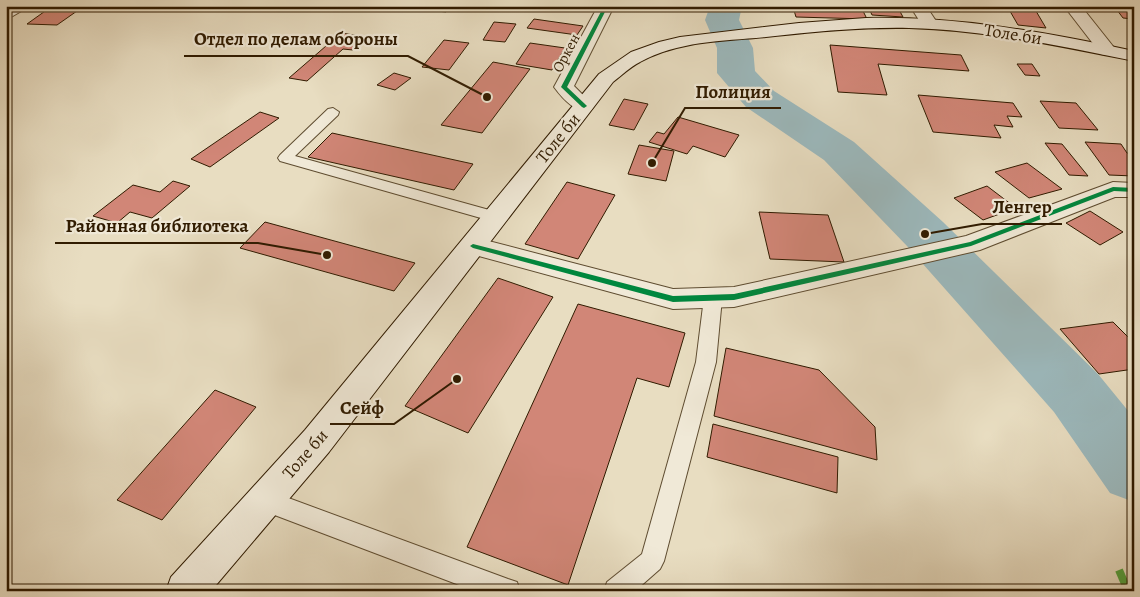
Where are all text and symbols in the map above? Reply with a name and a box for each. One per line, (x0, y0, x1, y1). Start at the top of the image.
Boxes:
street label: Толе би (982, 18, 1044, 50)
callout: Отдел по делам обороны (184, 22, 408, 56)
text: Отдел по делам обороны (194, 26, 398, 52)
street label: Оркен (547, 30, 585, 76)
callout: Полиция (685, 74, 781, 108)
text: Полиция (695, 79, 771, 105)
street label: Толе би (530, 108, 586, 168)
callout: Ленгер (982, 190, 1062, 224)
text: Ленгер (992, 194, 1052, 220)
callout: Районная библиотека (55, 209, 258, 243)
text: Районная библиотека (66, 213, 249, 239)
callout: Сейф (330, 390, 394, 424)
text: Сейф (340, 395, 384, 421)
street label: Толе би (277, 424, 333, 484)

